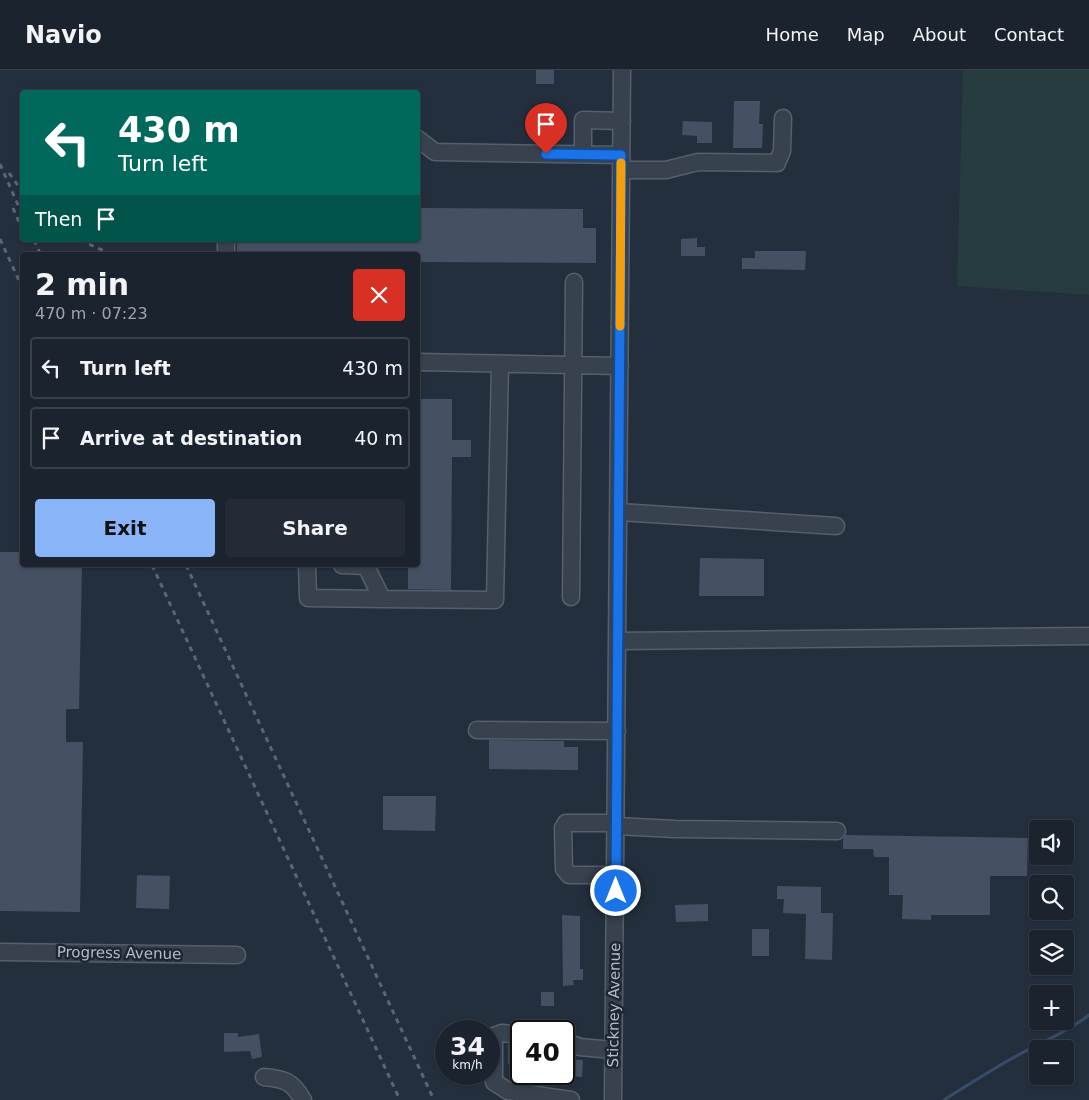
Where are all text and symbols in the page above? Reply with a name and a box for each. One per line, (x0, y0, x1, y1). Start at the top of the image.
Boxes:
text: Navio (25, 21, 102, 49)
text: Home (766, 24, 819, 45)
text: Map (847, 24, 885, 45)
text: About (913, 24, 966, 45)
text: Contact (994, 24, 1064, 45)
pin (525, 103, 567, 154)
icon: left (35, 110, 100, 175)
text: 430 m (118, 110, 240, 150)
icon: arrive (532, 110, 560, 138)
text: Turn left (118, 151, 207, 176)
icon: arrive (92, 205, 120, 233)
text: Then (35, 208, 82, 230)
text: 2 min (35, 267, 129, 302)
button: close (353, 269, 405, 321)
text: 470 m · 07:23 (35, 304, 148, 323)
icon: left (37, 354, 65, 382)
text: Turn left (80, 357, 171, 379)
text: 430 m (342, 357, 403, 379)
icon: arrive (37, 424, 65, 452)
text: Arrive at destination (80, 427, 302, 449)
text: 40 m (354, 427, 403, 449)
button: Exit (35, 499, 215, 557)
button: Share (225, 499, 405, 557)
map controls (1029, 820, 1074, 1085)
button: sound (1029, 820, 1074, 865)
position arrow (589, 864, 641, 916)
button: search (1029, 875, 1074, 920)
button: layers (1029, 930, 1074, 975)
street label: Progress Avenue (57, 943, 181, 963)
street label: Stickney Avenue (604, 943, 624, 1067)
button: + (1029, 985, 1074, 1030)
speed limit sign: 40 (510, 1020, 575, 1085)
text: 34 (450, 1032, 485, 1061)
button: − (1029, 1040, 1074, 1085)
text: km/h (452, 1058, 483, 1072)

